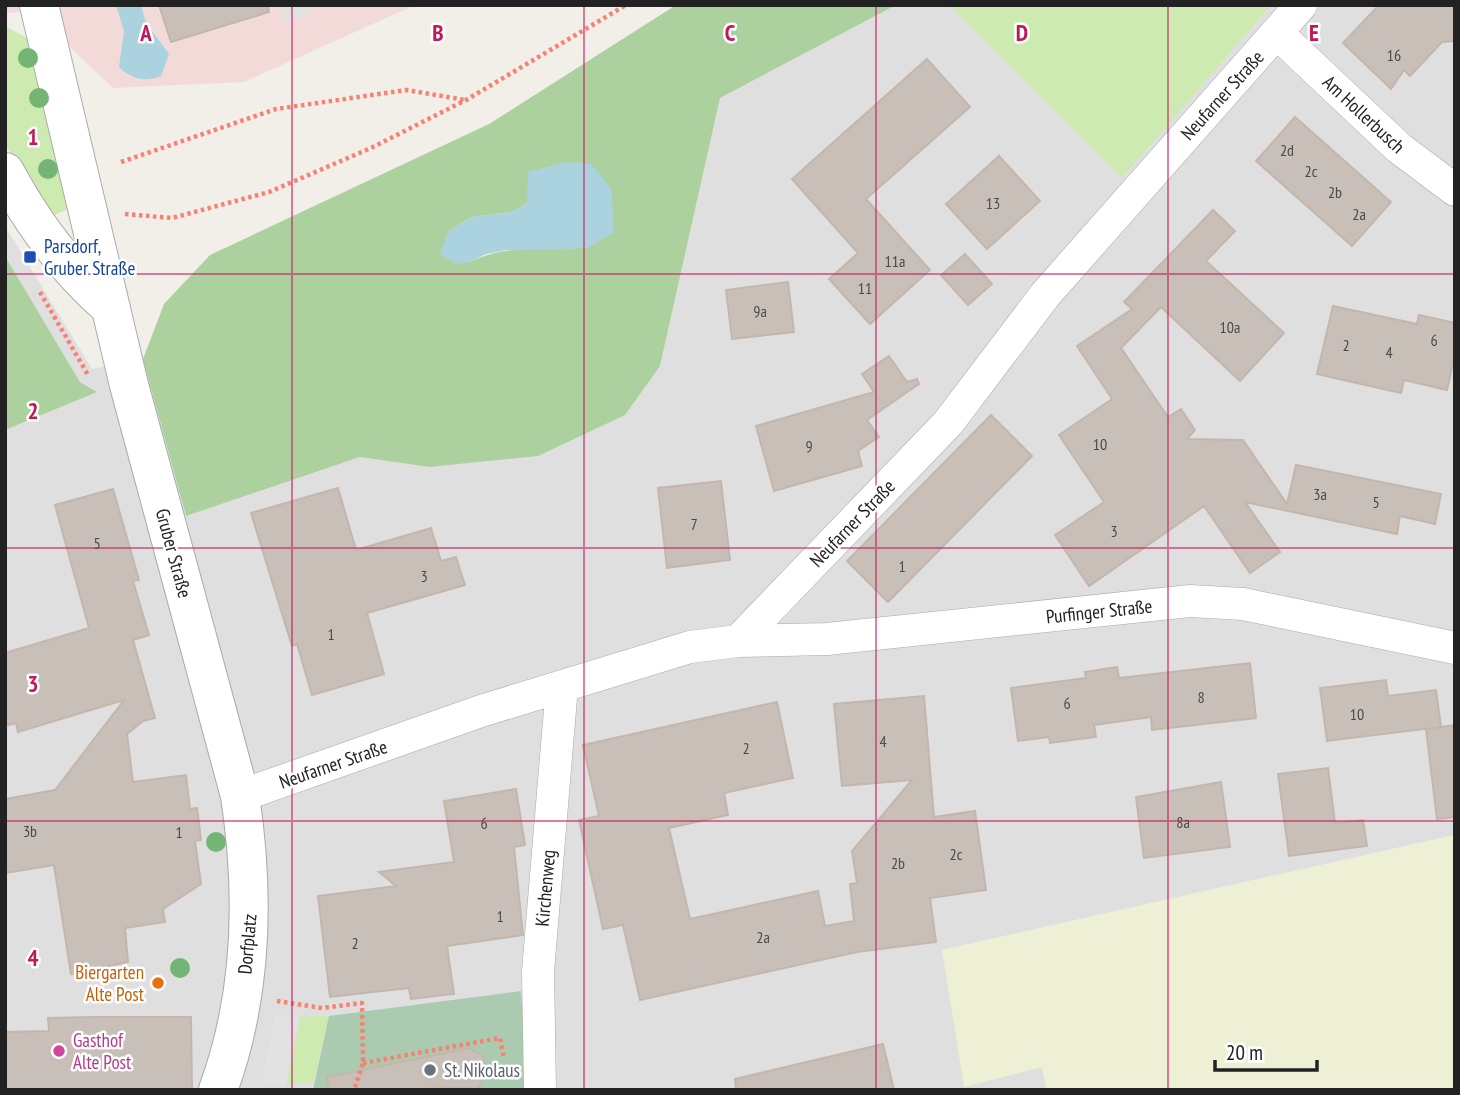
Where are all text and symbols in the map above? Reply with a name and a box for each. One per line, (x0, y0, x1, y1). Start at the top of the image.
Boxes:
text: A (139, 18, 152, 47)
text: B (432, 18, 444, 47)
text: C (725, 18, 736, 47)
text: D (1016, 18, 1028, 47)
text: E (1309, 18, 1319, 47)
street label: Neufarner Straße (1175, 45, 1269, 145)
house number: 16 (1387, 45, 1401, 65)
street label: Am Hollerbusch (1318, 70, 1410, 158)
text: 1 (28, 122, 39, 151)
house number: 2d (1280, 140, 1294, 160)
house number: 2c (1305, 161, 1318, 181)
house number: 2b (1328, 182, 1342, 202)
house number: 13 (986, 193, 1000, 213)
house number: 2a (1352, 204, 1366, 224)
place label: Parsdorf, Gruber Straße (44, 234, 136, 280)
marker: Parsdorf, Gruber Straße (22, 249, 38, 265)
house number: 11a (885, 251, 905, 271)
house number: 11 (858, 278, 872, 298)
house number: 9a (753, 301, 767, 321)
house number: 10a (1220, 317, 1240, 337)
house number: 6 (1430, 330, 1438, 350)
house number: 2 (1342, 335, 1350, 355)
house number: 4 (1385, 342, 1393, 362)
text: 2 (28, 396, 39, 425)
house number: 10 (1093, 434, 1107, 454)
house number: 9 (805, 436, 813, 456)
street label: Neufarner Straße (804, 474, 900, 572)
house number: 3a (1313, 484, 1327, 504)
house number: 5 (1372, 492, 1380, 512)
street label: Gruber Straße (151, 506, 197, 600)
house number: 7 (690, 514, 698, 534)
house number: 3 (1110, 521, 1118, 541)
house number: 5 (93, 533, 101, 553)
house number: 1 (898, 556, 906, 576)
house number: 3 (420, 566, 428, 586)
street label: Purfinger Straße (1045, 593, 1153, 629)
house number: 1 (327, 624, 335, 644)
text: 3 (28, 669, 39, 698)
house number: 8 (1197, 687, 1205, 707)
house number: 6 (1063, 693, 1071, 713)
house number: 10 (1350, 704, 1364, 724)
house number: 4 (879, 731, 887, 751)
street label: Neufarner Straße (276, 734, 390, 794)
house number: 2 (742, 738, 750, 758)
house number: 8a (1176, 812, 1190, 832)
house number: 6 (480, 813, 488, 833)
house number: 3b (23, 821, 37, 841)
house number: 1 (175, 822, 183, 842)
house number: 2c (950, 844, 963, 864)
street label: Kirchenweg (530, 849, 560, 927)
house number: 2b (891, 853, 905, 873)
house number: 1 (496, 906, 504, 926)
street label: Dorfplatz (232, 913, 262, 975)
house number: 2a (756, 927, 770, 947)
house number: 2 (351, 933, 359, 953)
text: 4 (28, 943, 39, 972)
place label: Biergarten Alte Post (75, 960, 145, 1006)
marker: Biergarten Alte Post (150, 975, 166, 991)
place label: Gasthof Alte Post (73, 1028, 132, 1074)
scale bar (1215, 1028, 1316, 1072)
text: 20 m (1226, 1039, 1263, 1066)
marker: Gasthof Alte Post (51, 1043, 67, 1059)
place label: St. Nikolaus (444, 1058, 520, 1082)
marker: St. Nikolaus (422, 1062, 438, 1078)

